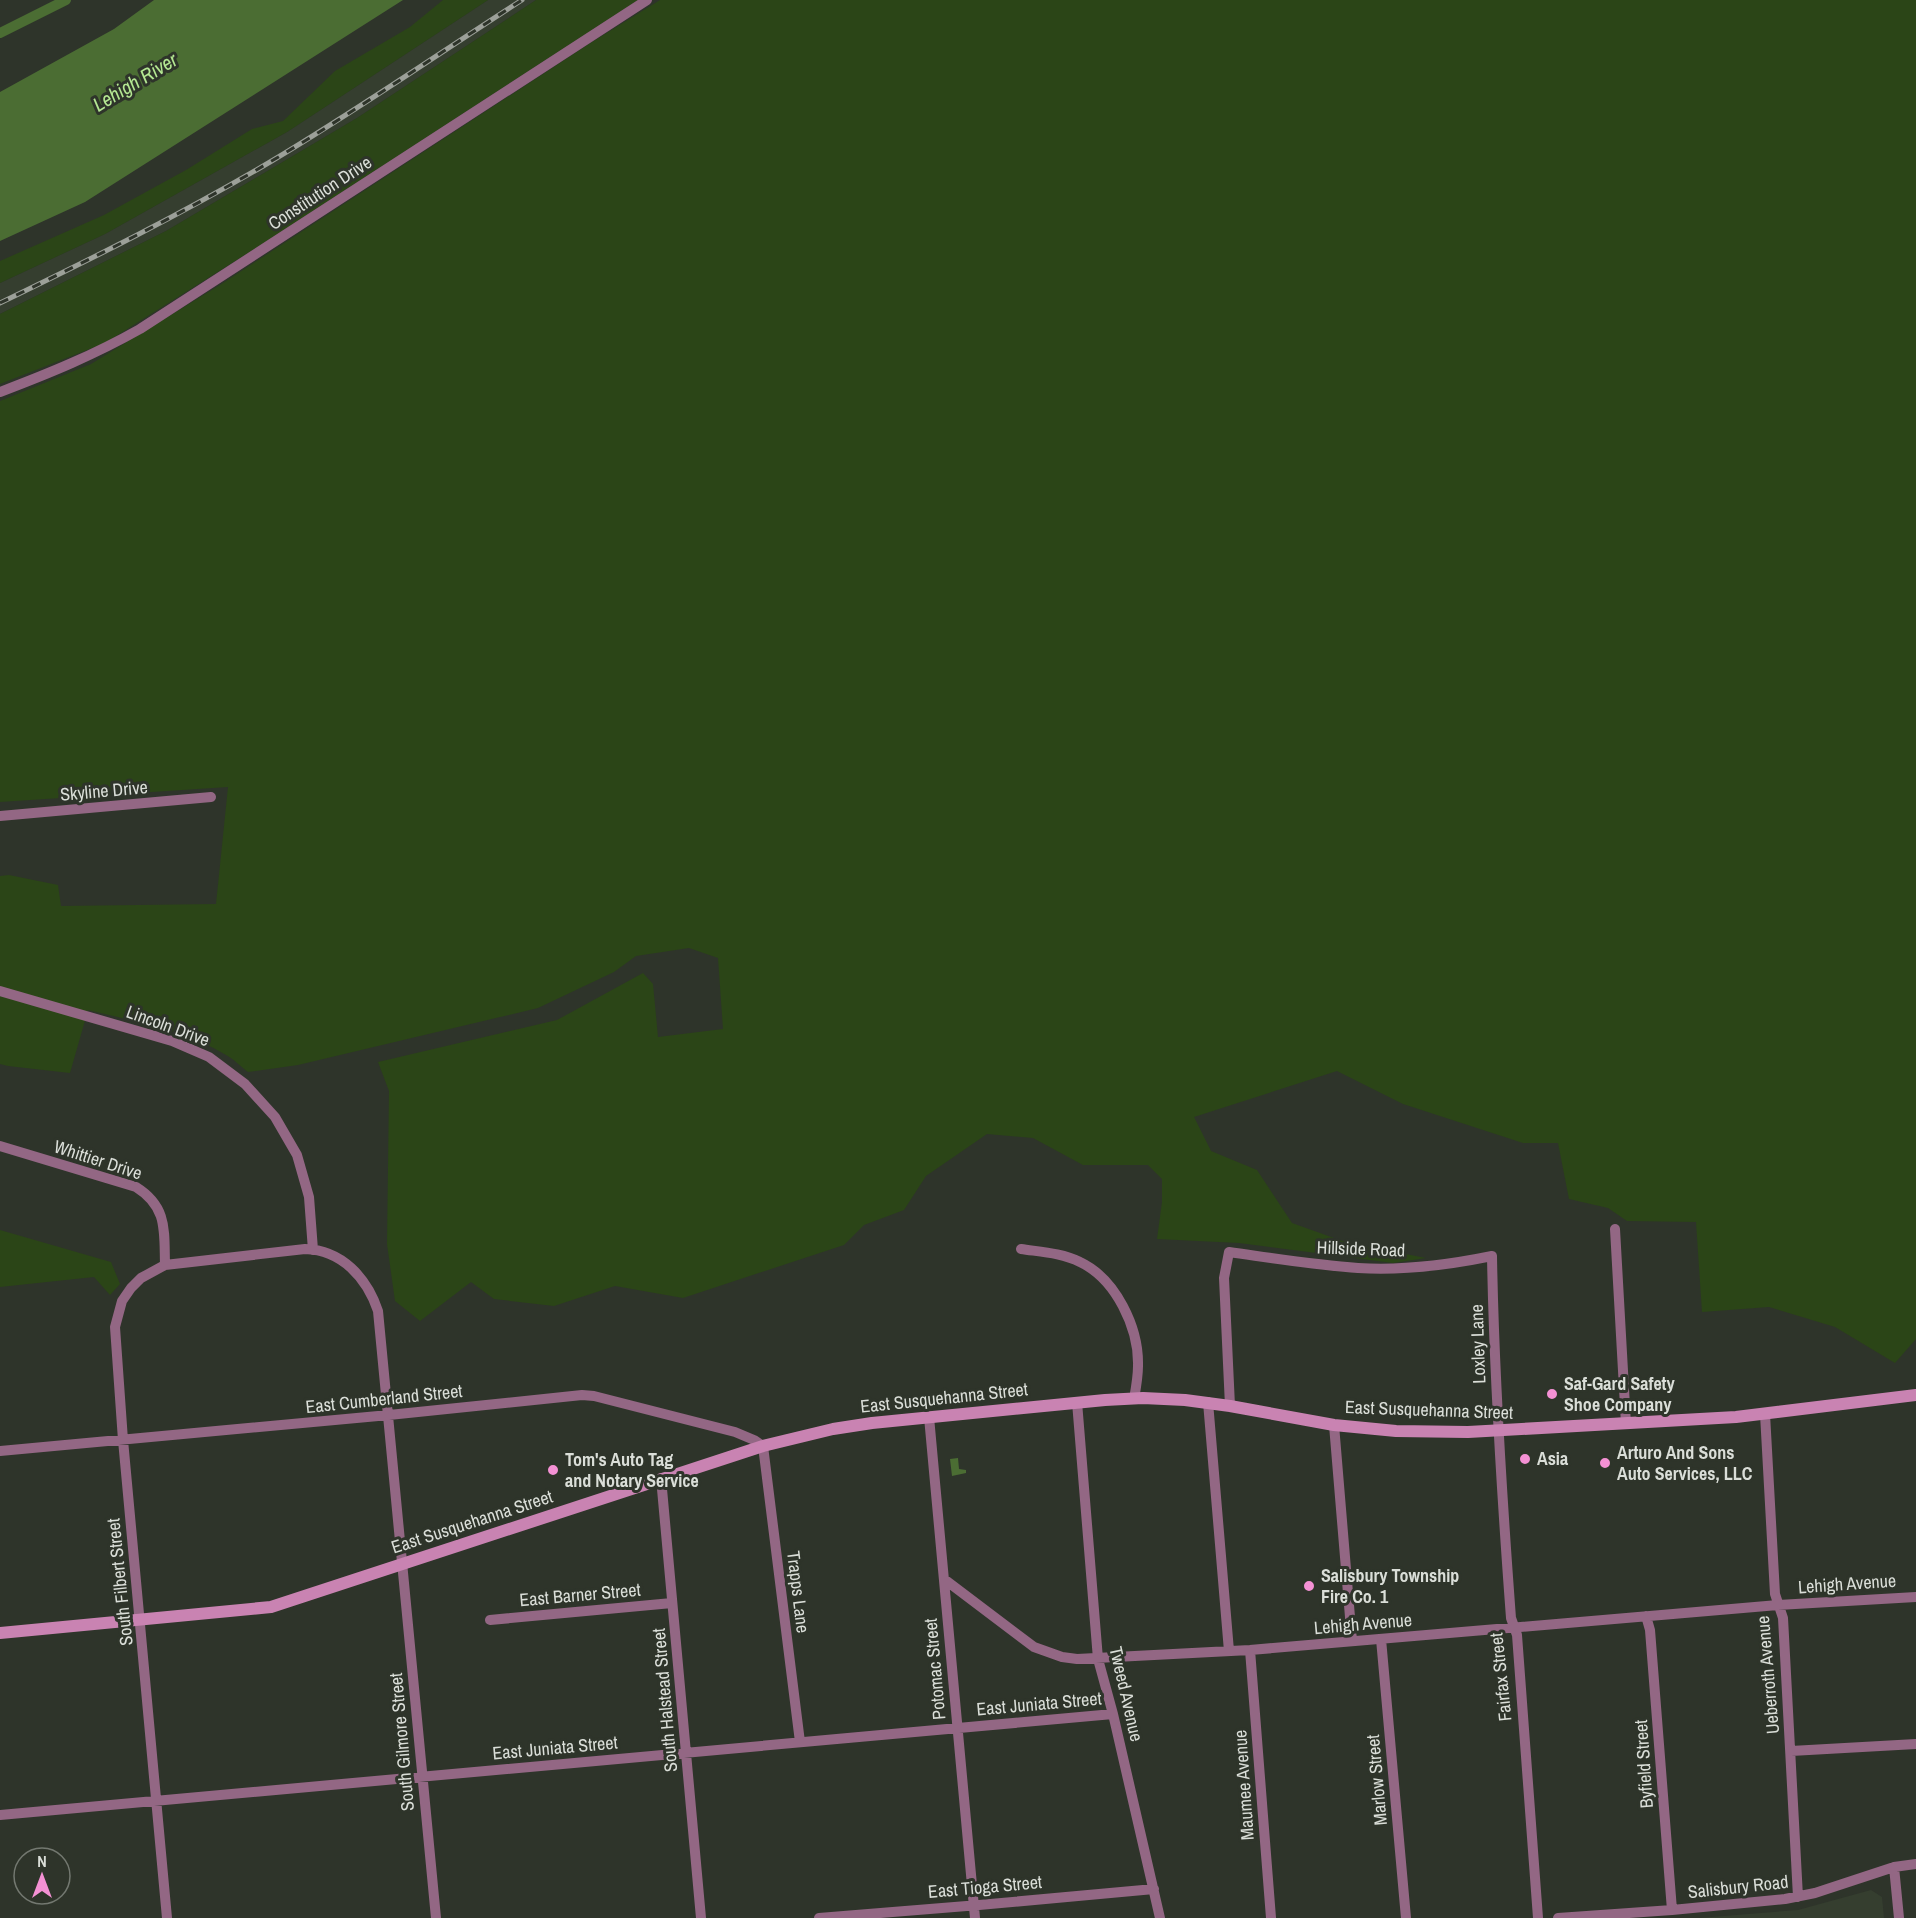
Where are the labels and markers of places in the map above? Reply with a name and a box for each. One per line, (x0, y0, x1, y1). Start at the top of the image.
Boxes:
place label: Saf-Gard Safety Shoe Company (1564, 1371, 1676, 1417)
marker: Saf-Gard Safety Shoe Company (1545, 1387, 1559, 1401)
place label: Arturo And Sons Auto Services, LLC (1617, 1440, 1753, 1486)
place label: Asia (1537, 1446, 1569, 1471)
place label: Tom's Auto Tag and Notary Service (565, 1447, 699, 1493)
marker: Asia (1518, 1452, 1532, 1466)
marker: Arturo And Sons Auto Services, LLC (1598, 1456, 1612, 1470)
marker: Tom's Auto Tag and Notary Service (546, 1463, 560, 1477)
place label: Salisbury Township Fire Co. 1 (1321, 1563, 1459, 1609)
marker: Salisbury Township Fire Co. 1 (1302, 1579, 1316, 1593)

